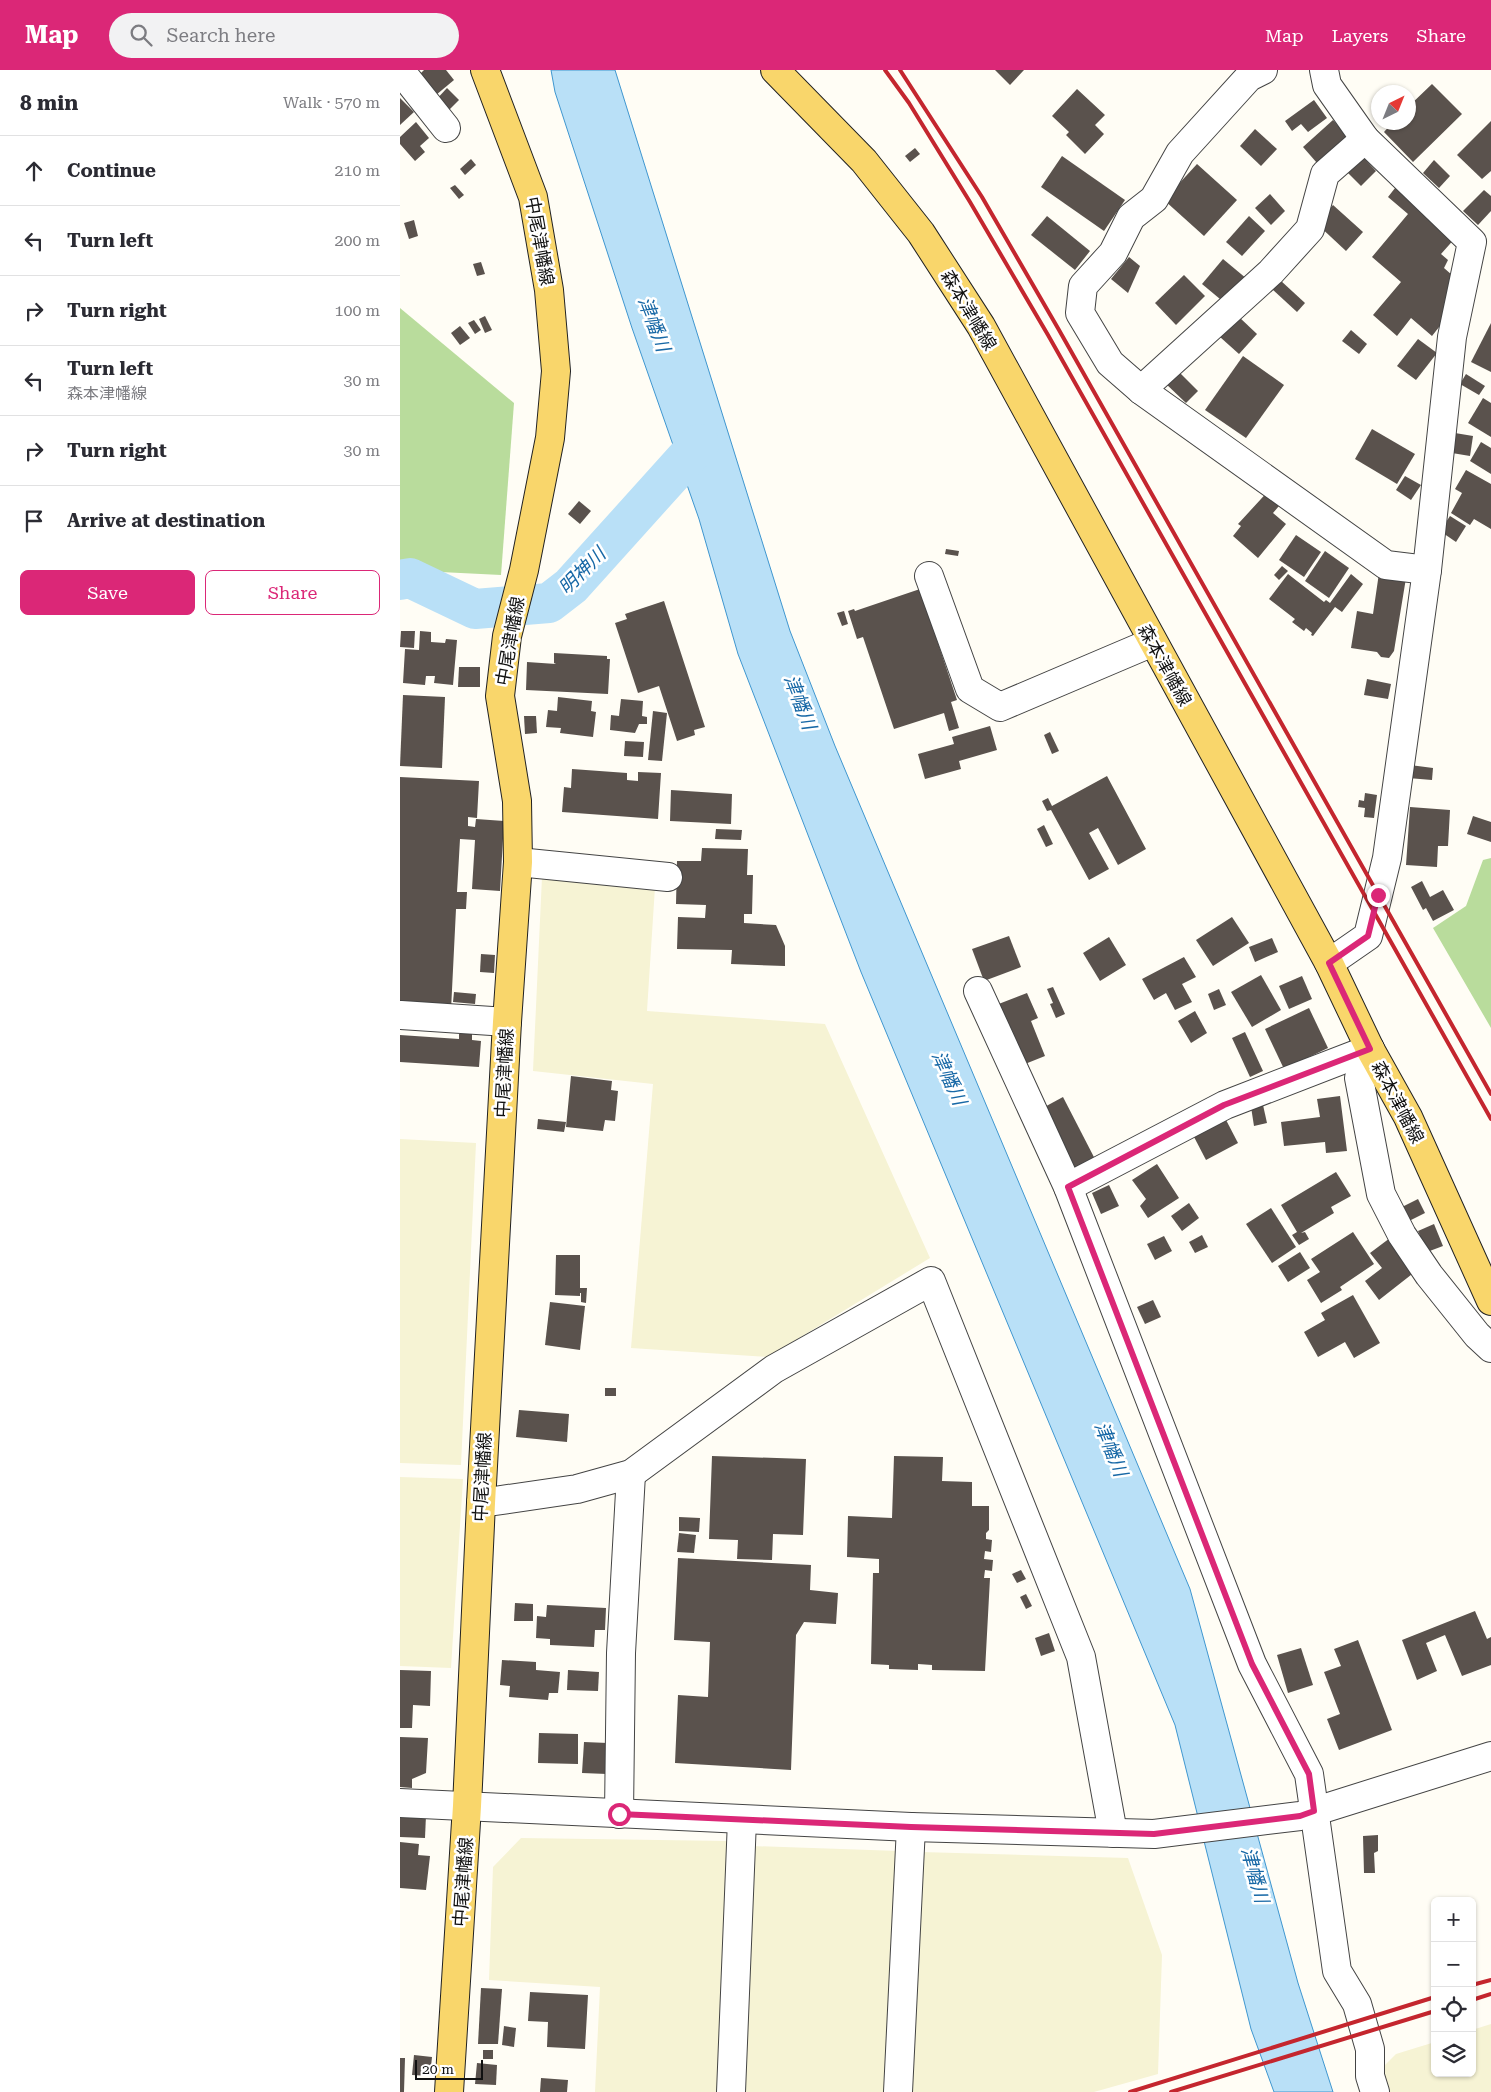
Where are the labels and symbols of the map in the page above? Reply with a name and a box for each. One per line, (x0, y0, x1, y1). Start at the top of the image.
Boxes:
north arrow (1371, 85, 1416, 130)
street label: 中尾津幡線 (522, 195, 558, 287)
street label: 森本津幡線 (937, 266, 1001, 354)
water label: 津幡川 (633, 293, 676, 357)
water label: 明神川 (554, 541, 612, 599)
street label: 中尾津幡線 (492, 595, 528, 687)
street label: 森本津幡線 (1134, 621, 1196, 709)
water label: 津幡川 (779, 671, 822, 735)
route end (1367, 884, 1390, 907)
street label: 中尾津幡線 (491, 1028, 517, 1118)
water label: 津幡川 (927, 1047, 972, 1111)
street label: 森本津幡線 (1368, 1057, 1428, 1147)
water label: 津幡川 (1090, 1418, 1133, 1482)
street label: 中尾津幡線 (469, 1432, 495, 1522)
route start (608, 1803, 631, 1826)
street label: 中尾津幡線 (449, 1836, 477, 1928)
water label: 津幡川 (1237, 1844, 1274, 1907)
scale bar (415, 2057, 482, 2080)

